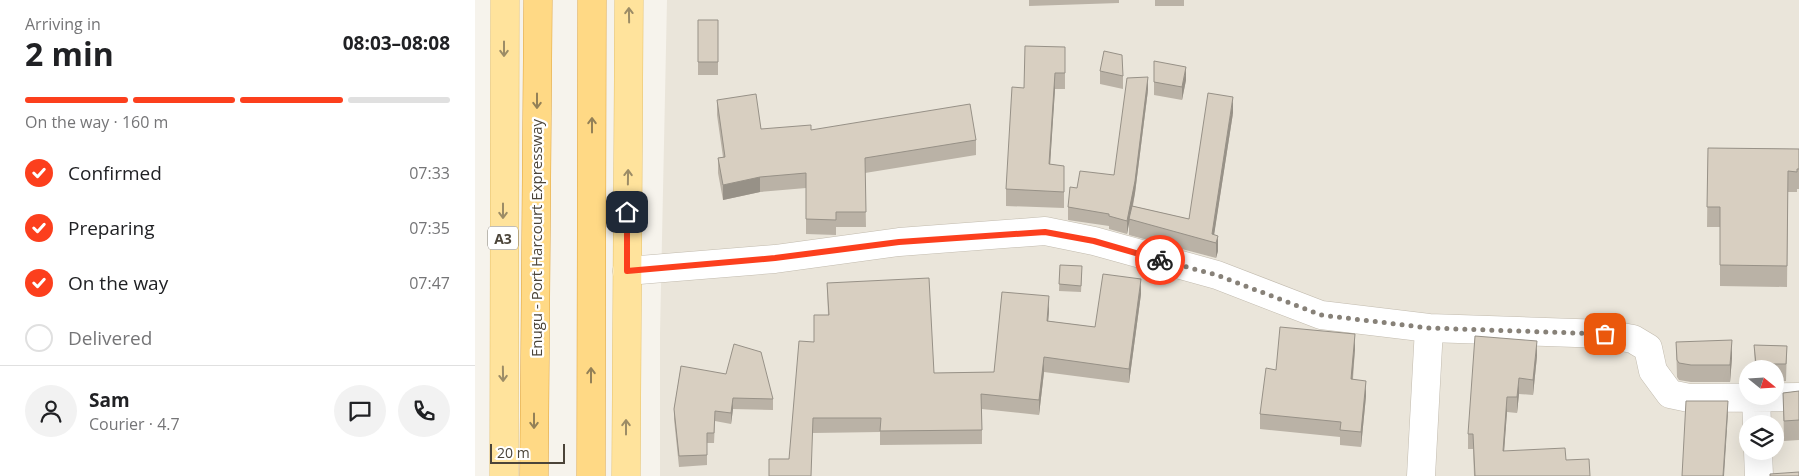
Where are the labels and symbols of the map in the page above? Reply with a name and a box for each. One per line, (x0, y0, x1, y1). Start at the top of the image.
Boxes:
one-way arrow (624, 7, 634, 24)
one-way arrow (500, 40, 509, 56)
one-way arrow (532, 92, 542, 109)
one-way arrow (587, 117, 597, 134)
street label: Enugu - Port Harcourt Expressway (526, 118, 546, 357)
one-way arrow (623, 170, 633, 186)
pin (606, 191, 648, 233)
one-way arrow (499, 203, 508, 219)
road number: A3 (488, 227, 518, 250)
courier (1135, 235, 1185, 285)
pin (1584, 313, 1626, 355)
north arrow (1739, 360, 1784, 405)
one-way arrow (498, 365, 508, 381)
one-way arrow (586, 367, 596, 384)
one-way arrow (529, 412, 539, 429)
one-way arrow (621, 420, 631, 436)
scale bar (490, 441, 565, 464)

